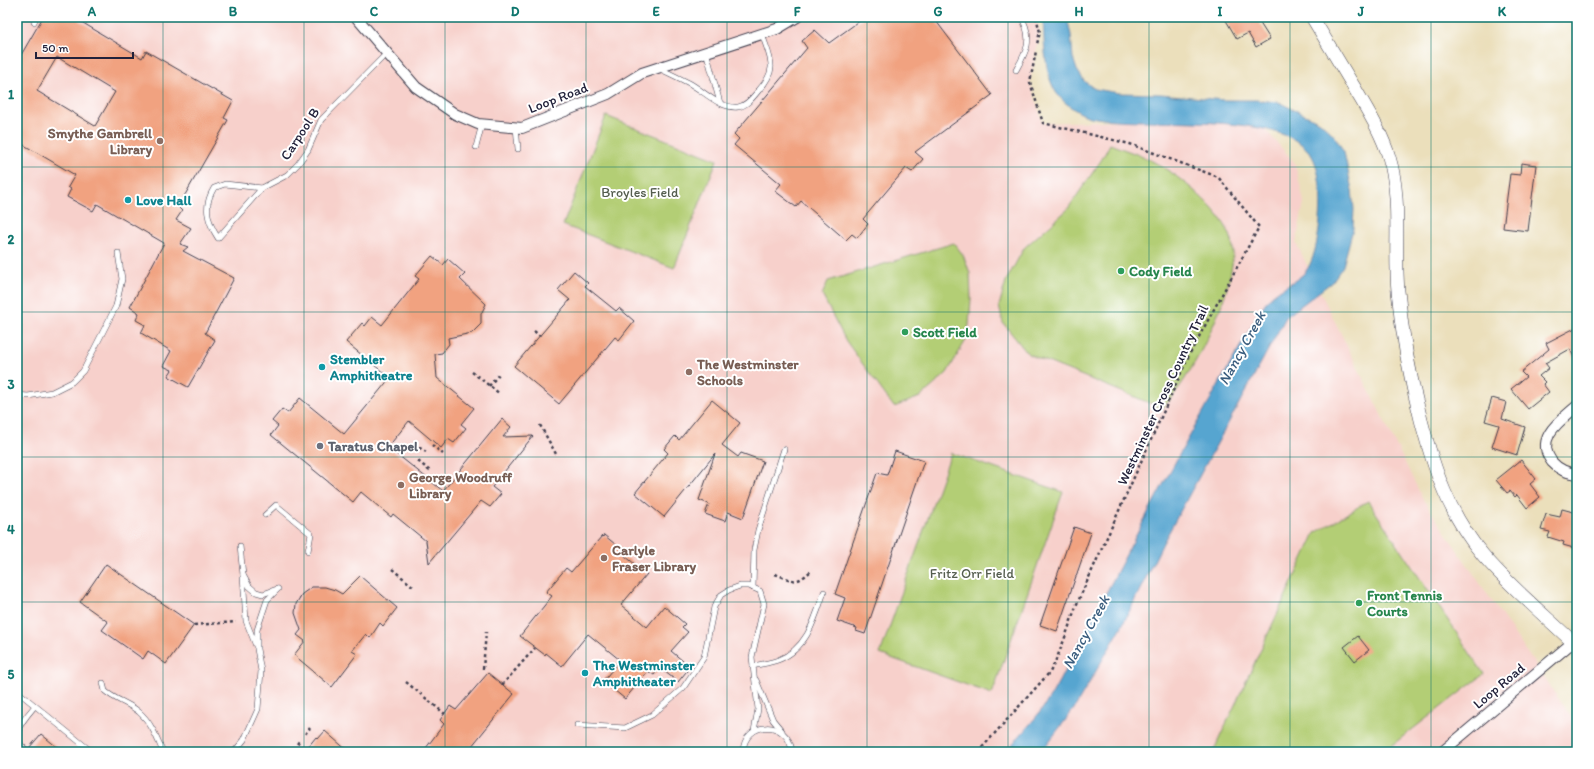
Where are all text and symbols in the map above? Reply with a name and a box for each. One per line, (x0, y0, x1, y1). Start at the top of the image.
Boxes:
text: A (87, 4, 97, 19)
text: B (229, 4, 238, 19)
text: C (370, 4, 379, 19)
text: D (511, 4, 520, 19)
text: E (652, 4, 660, 19)
text: F (794, 4, 801, 19)
text: G (934, 4, 943, 19)
text: H (1075, 4, 1084, 19)
text: I (1218, 4, 1223, 19)
text: J (1357, 4, 1365, 19)
text: K (1498, 4, 1507, 19)
scale bar (36, 34, 133, 60)
text: 50 m (42, 41, 68, 55)
street label: Loop Road (526, 79, 591, 117)
text: 1 (8, 87, 14, 102)
street label: Carpool B (277, 105, 323, 163)
place label: Smythe Gambrell Library (48, 125, 153, 158)
marker: Smythe Gambrell Library (155, 136, 165, 146)
park label: Broyles Field (601, 184, 679, 201)
place label: Love Hall (136, 192, 192, 209)
marker: Love Hall (123, 195, 133, 205)
text: 2 (8, 232, 15, 247)
place label: Cody Field (1129, 263, 1192, 280)
marker: Cody Field (1116, 266, 1126, 276)
street label: Westminster Cross Country Trail (1114, 302, 1212, 488)
water label: Nancy Creek (1214, 307, 1270, 388)
place label: Scott Field (913, 324, 977, 341)
marker: Scott Field (900, 327, 910, 337)
place label: Stembler Amphitheatre (329, 351, 413, 384)
place label: The Westminster Schools (696, 356, 799, 389)
marker: Stembler Amphitheatre (317, 362, 327, 372)
marker: The Westminster Schools (684, 367, 694, 377)
text: 3 (7, 377, 15, 392)
place label: Taratus Chapel (327, 438, 419, 455)
marker: Taratus Chapel (315, 441, 325, 451)
place label: George Woodruff Library (409, 469, 513, 502)
marker: George Woodruff Library (396, 480, 406, 490)
text: 4 (7, 522, 15, 537)
place label: Carlyle Fraser Library (612, 542, 697, 575)
marker: Carlyle Fraser Library (599, 553, 609, 563)
park label: Fritz Orr Field (930, 565, 1014, 582)
place label: Front Tennis Courts (1367, 587, 1442, 620)
water label: Nancy Creek (1058, 591, 1114, 672)
marker: Front Tennis Courts (1354, 598, 1364, 608)
place label: The Westminster Amphitheater (592, 657, 695, 690)
street label: Loop Road (1470, 659, 1529, 713)
text: 5 (8, 667, 15, 682)
marker: The Westminster Amphitheater (580, 668, 590, 678)

